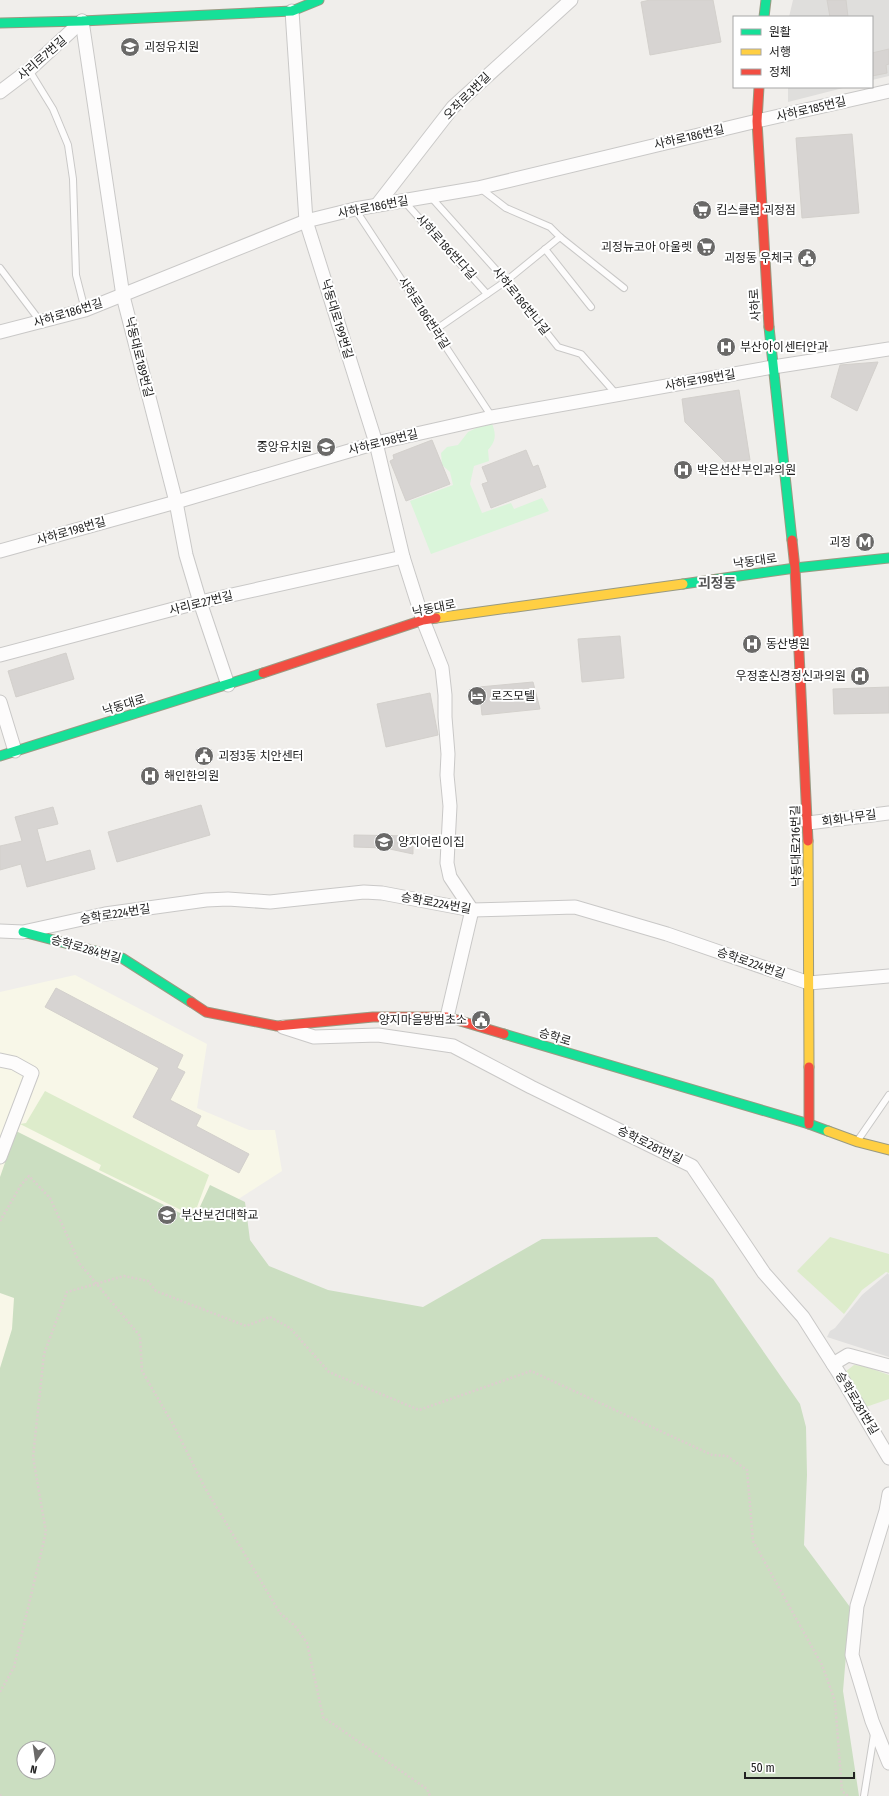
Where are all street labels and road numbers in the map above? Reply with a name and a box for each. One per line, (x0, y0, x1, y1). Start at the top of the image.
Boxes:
street label: 사리로7번길 (15, 33, 69, 83)
street label: 오작로3번길 (441, 70, 493, 122)
street label: 사하로185번길 (775, 94, 847, 124)
street label: 사하로186번길 (652, 122, 726, 152)
street label: 사하로186번길 (336, 193, 410, 221)
street label: 사하로186번다길 (413, 212, 479, 282)
street label: 사하로186번나길 (489, 264, 553, 338)
street label: 사하로186번라길 (396, 274, 452, 352)
street label: 낙동대로199번길 (318, 277, 356, 361)
street label: 사하로 (747, 288, 763, 322)
street label: 사하로186번길 (32, 296, 104, 330)
street label: 낙동대로189번길 (122, 315, 156, 399)
street label: 사하로198번길 (663, 367, 737, 393)
street label: 사하로198번길 (347, 427, 419, 457)
street label: 사하로198번길 (35, 514, 107, 548)
street label: 낙동대로 (732, 551, 778, 571)
street label: 사리로27번길 (168, 588, 234, 618)
street label: 낙동대로 (411, 597, 457, 619)
street label: 낙동대로 (101, 692, 147, 718)
street label: 낙동대로216번길 (788, 805, 804, 887)
street label: 회화나무길 (821, 807, 877, 829)
street label: 승학로224번길 (400, 890, 472, 916)
street label: 승학로224번길 (79, 902, 151, 926)
street label: 승학로284번길 (49, 932, 123, 966)
street label: 승학로224번길 (715, 945, 787, 981)
street label: 승학로 (537, 1025, 573, 1049)
street label: 승학로281번길 (615, 1123, 685, 1167)
street label: 승학로281번길 (833, 1369, 881, 1437)

